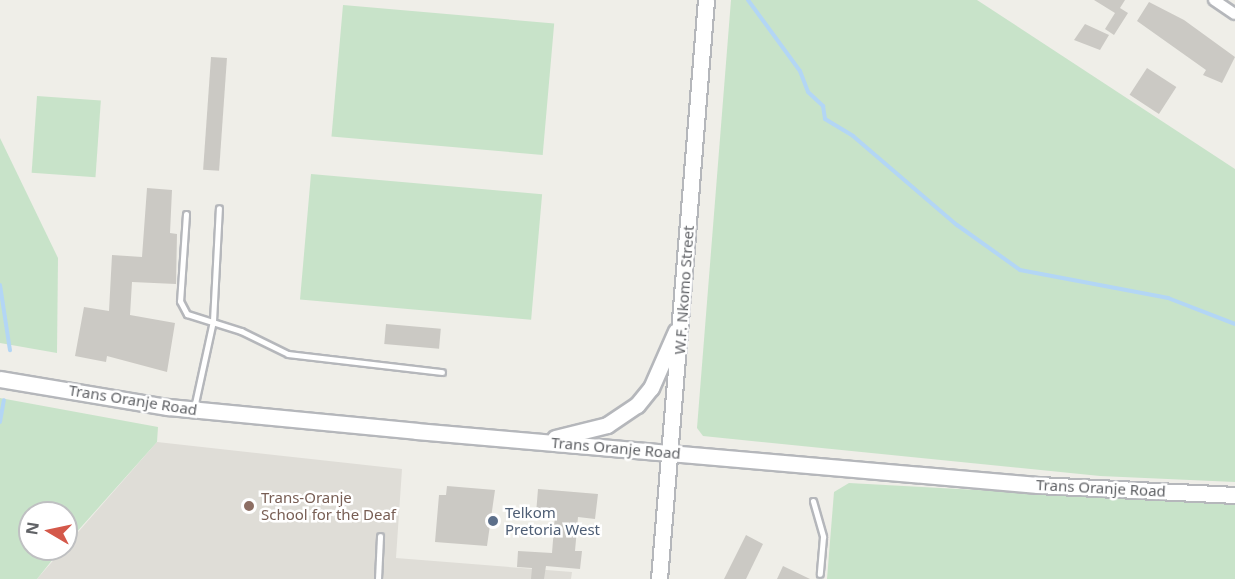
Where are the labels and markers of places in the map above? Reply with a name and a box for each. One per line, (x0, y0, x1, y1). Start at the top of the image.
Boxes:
place label: Trans-Oranje School for the Deaf (261, 488, 396, 523)
marker: Trans-Oranje School for the Deaf (242, 499, 256, 513)
place label: Telkom Pretoria West (505, 503, 600, 538)
marker: Telkom Pretoria West (486, 514, 500, 528)

